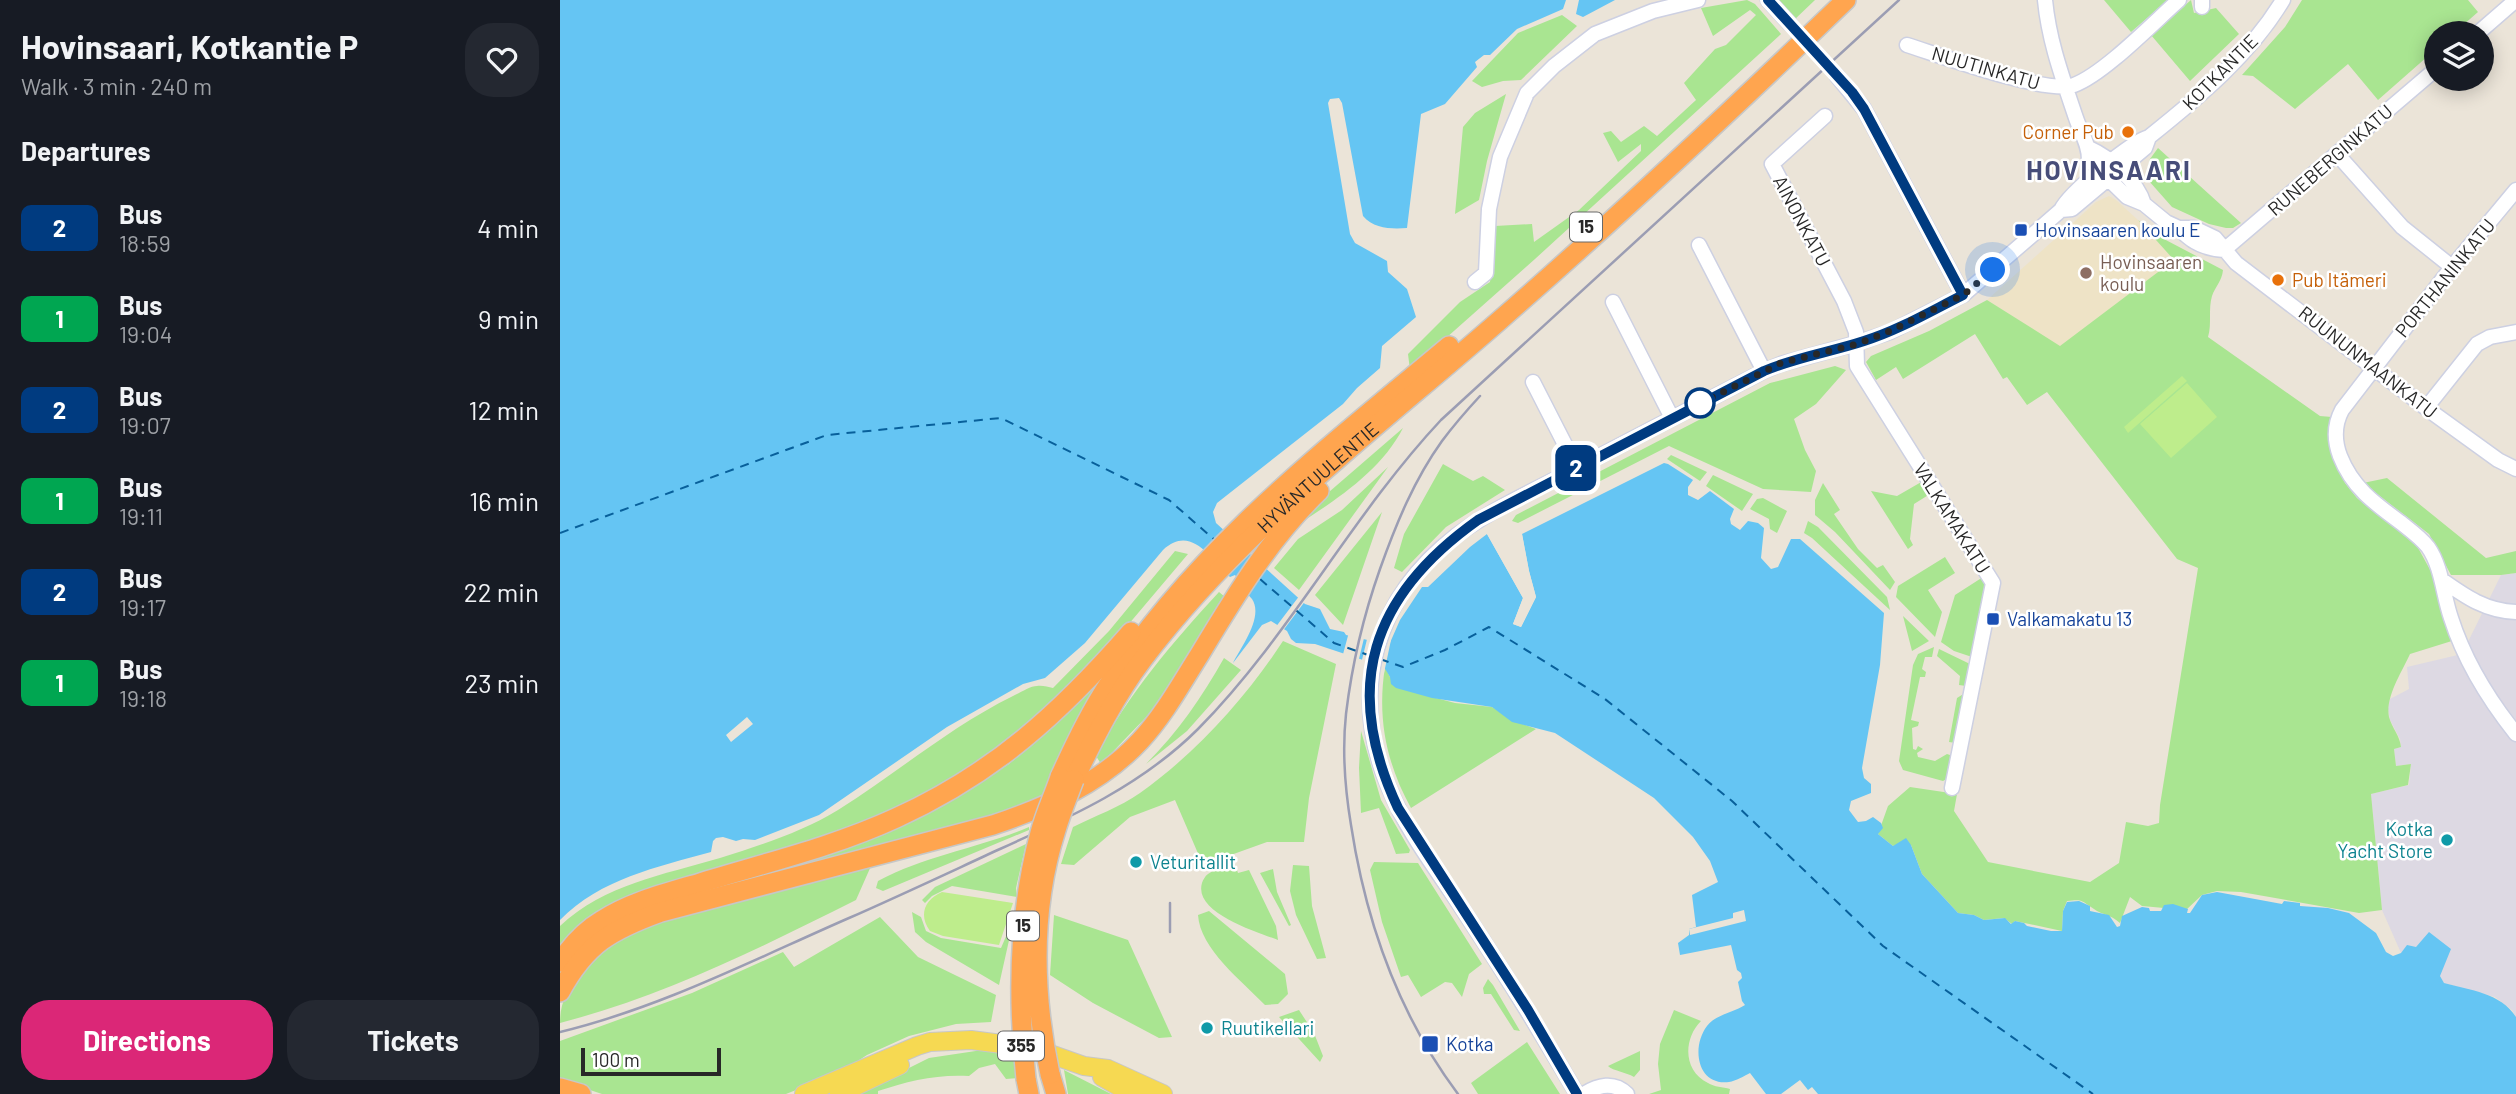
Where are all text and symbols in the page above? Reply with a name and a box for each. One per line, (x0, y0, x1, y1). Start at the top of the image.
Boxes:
map controls (2424, 21, 2494, 91)
button: layers (2424, 21, 2494, 91)
button: heart (465, 23, 539, 97)
text: Hovinsaari, Kotkantie P (21, 26, 358, 66)
street label: KOTKANTIE (2177, 29, 2262, 114)
street label: NUUTINKATU (1929, 41, 2043, 94)
text: Walk · 3 min · 240 m (21, 72, 212, 100)
street label: RUNEBERGINKATU (2262, 99, 2397, 220)
place label: Corner Pub (2022, 120, 2114, 143)
marker: Corner Pub (2120, 124, 2136, 140)
text: Departures (21, 135, 151, 166)
district label: HOVINSAARI (2026, 154, 2192, 185)
street label: AINONKATU (1769, 171, 1836, 270)
text: Bus (119, 198, 162, 229)
text: 4 min (477, 212, 539, 243)
road number: 15 (1570, 212, 1602, 242)
text: 2 (53, 213, 66, 242)
street label: PORTHANINKATU (2390, 214, 2499, 342)
place label: Hovinsaaren koulu E (2035, 218, 2201, 241)
marker: Hovinsaaren koulu E (2013, 222, 2029, 238)
text: 18:59 (119, 229, 171, 257)
place label: Hovinsaaren koulu (2100, 250, 2202, 295)
your location (1975, 252, 2010, 287)
marker: Hovinsaaren koulu (2078, 265, 2094, 281)
place label: Pub Itämeri (2292, 268, 2387, 291)
marker: Pub Itämeri (2270, 272, 2286, 288)
text: Bus (119, 289, 162, 320)
street label: RUUNUNMAANKATU (2295, 300, 2442, 423)
text: 9 min (478, 303, 539, 334)
text: 1 (55, 304, 64, 333)
text: 19:04 (119, 320, 173, 348)
text: Bus (119, 380, 162, 411)
unlabelled marker (1685, 388, 1715, 418)
text: 12 min (469, 394, 539, 425)
text: 2 (53, 395, 66, 424)
text: 19:07 (119, 411, 171, 439)
street label: HYVÄNTUULENTIE (1252, 417, 1383, 537)
line badge: 2 (1553, 445, 1599, 491)
text: 2 (1569, 453, 1583, 482)
street label: VALKAMAKATU (1909, 458, 1996, 577)
text: Bus (119, 471, 162, 502)
text: 16 min (469, 485, 539, 516)
text: 1 (55, 486, 64, 515)
text: 19:11 (119, 502, 163, 530)
text: Bus (119, 562, 162, 593)
text: 22 min (464, 576, 539, 607)
text: 2 (53, 577, 66, 606)
text: 19:17 (119, 593, 166, 621)
place label: Valkamakatu 13 (2007, 607, 2132, 630)
marker: Valkamakatu 13 (1985, 611, 2001, 627)
text: Bus (119, 653, 162, 684)
text: 23 min (464, 667, 539, 698)
text: 1 (55, 668, 64, 697)
text: 19:18 (119, 684, 167, 712)
place label: Kotka Yacht Store (2338, 817, 2433, 862)
marker: Kotka Yacht Store (2439, 832, 2455, 848)
place label: Veturitallit (1150, 850, 1236, 873)
marker: Veturitallit (1128, 854, 1144, 870)
road number: 15 (1007, 911, 1039, 940)
button: Directions (21, 1000, 273, 1080)
button: Tickets (287, 1000, 539, 1080)
place label: Ruutikellari (1221, 1016, 1314, 1039)
marker: Ruutikellari (1199, 1020, 1215, 1036)
road number: 355 (998, 1031, 1044, 1060)
place label: Kotka (1446, 1032, 1494, 1055)
marker: Kotka (1420, 1034, 1440, 1054)
scale bar (581, 1045, 721, 1077)
text: 100 m (592, 1048, 640, 1071)

